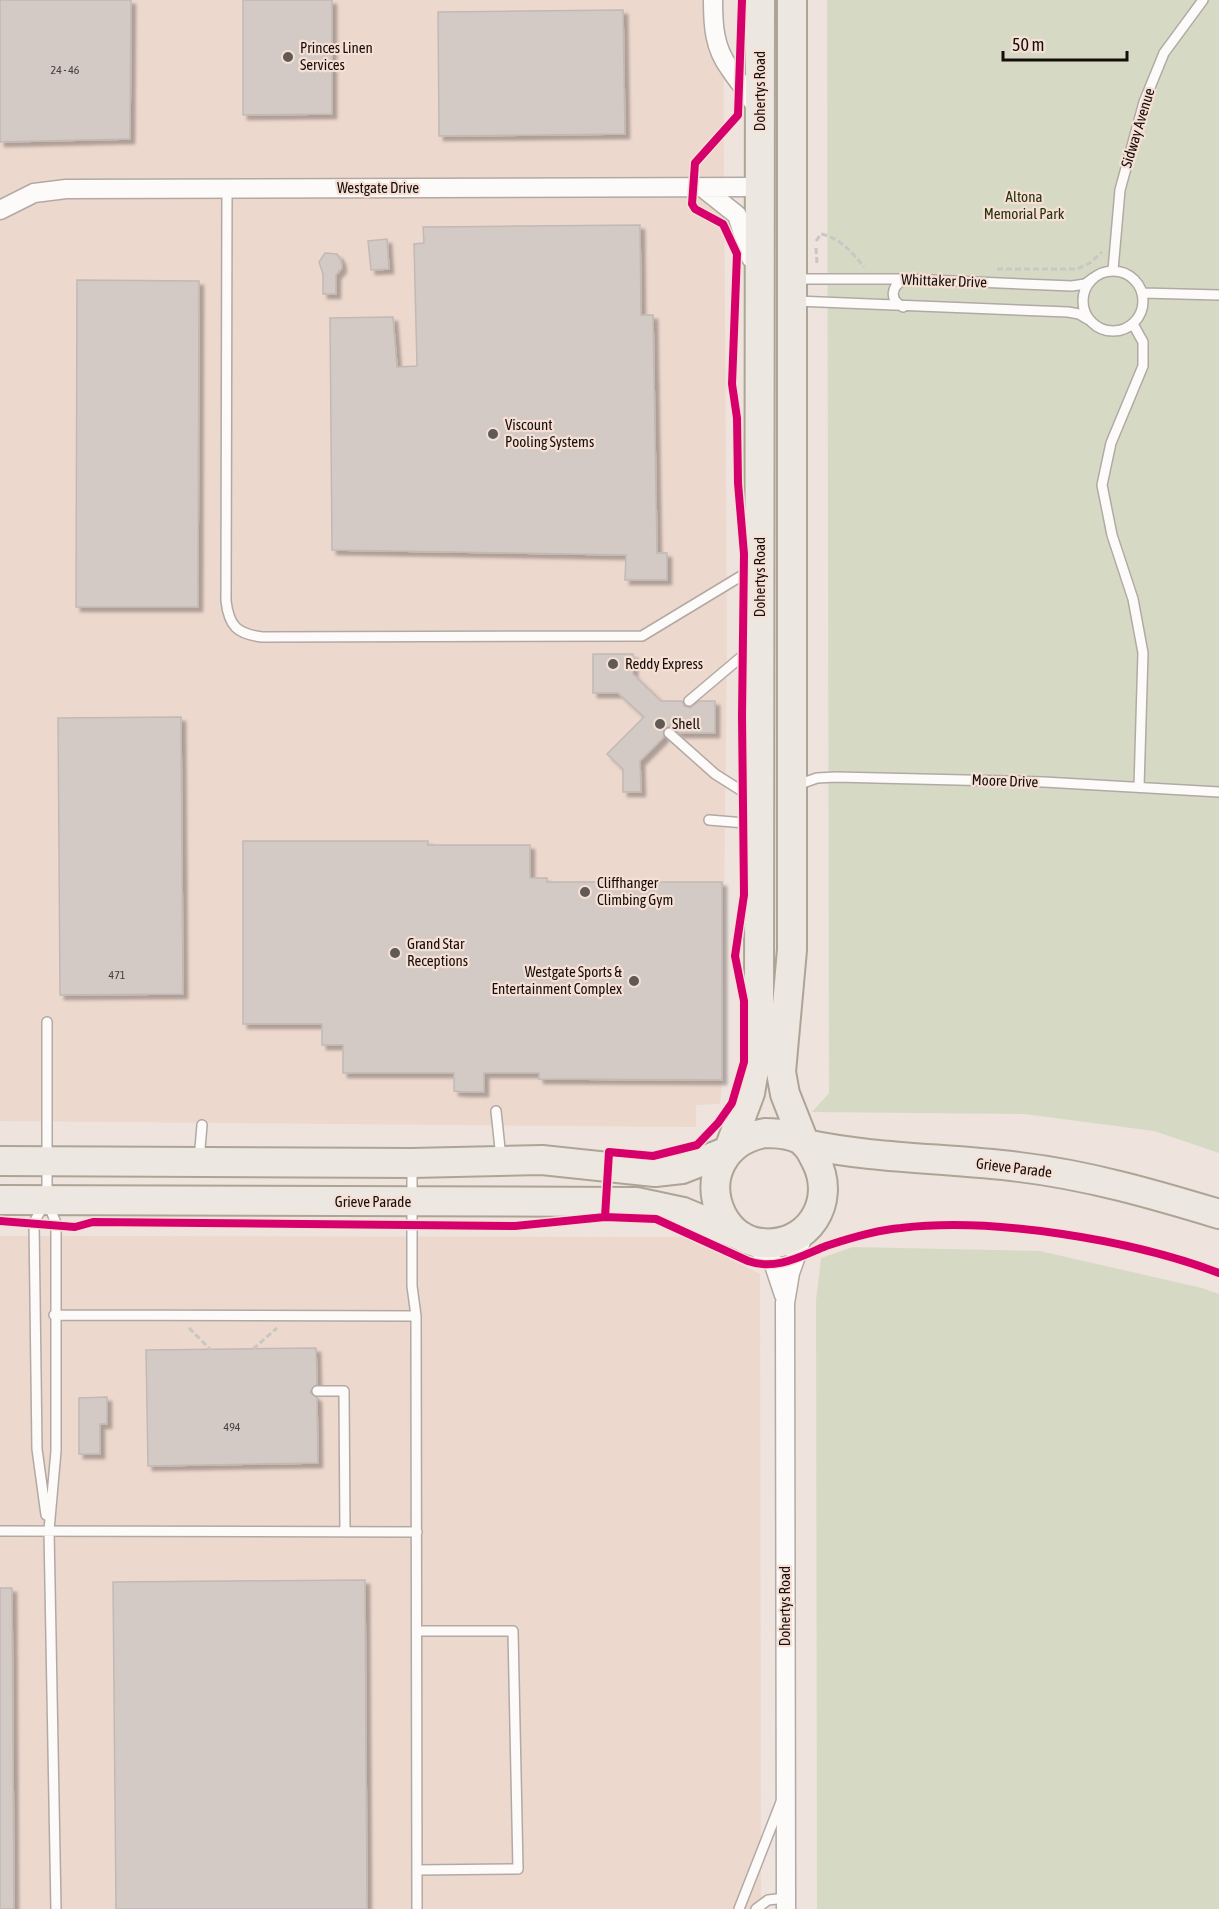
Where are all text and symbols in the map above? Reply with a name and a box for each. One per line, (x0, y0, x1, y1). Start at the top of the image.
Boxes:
scale bar (1003, 24, 1128, 62)
text: 50 m (1012, 34, 1044, 55)
place label: Princes Linen Services (300, 39, 373, 73)
marker: Princes Linen Services (281, 50, 295, 64)
street label: Dohertys Road (751, 51, 768, 131)
house number: 24 - 46 (51, 63, 80, 77)
street label: Sidway Avenue (1117, 86, 1158, 170)
street label: Westgate Drive (337, 179, 419, 196)
park label: Altona Memorial Park (984, 188, 1065, 222)
street label: Whittaker Drive (901, 271, 987, 291)
place label: Viscount Pooling Systems (505, 416, 594, 450)
marker: Viscount Pooling Systems (486, 427, 500, 441)
street label: Dohertys Road (751, 537, 768, 617)
place label: Reddy Express (625, 655, 703, 672)
marker: Reddy Express (606, 657, 620, 671)
place label: Shell (672, 715, 700, 732)
marker: Shell (653, 717, 667, 731)
street label: Moore Drive (971, 771, 1039, 790)
place label: Cliffhanger Climbing Gym (597, 874, 673, 908)
marker: Cliffhanger Climbing Gym (578, 885, 592, 899)
place label: Grand Star Receptions (407, 935, 468, 969)
marker: Grand Star Receptions (388, 946, 402, 960)
place label: Westgate Sports & Entertainment Complex (492, 963, 622, 997)
house number: 471 (109, 968, 126, 982)
marker: Westgate Sports & Entertainment Complex (627, 974, 641, 988)
street label: Grieve Parade (975, 1154, 1053, 1181)
street label: Grieve Parade (335, 1193, 411, 1210)
house number: 494 (224, 1420, 241, 1434)
street label: Dohertys Road (776, 1566, 793, 1646)

